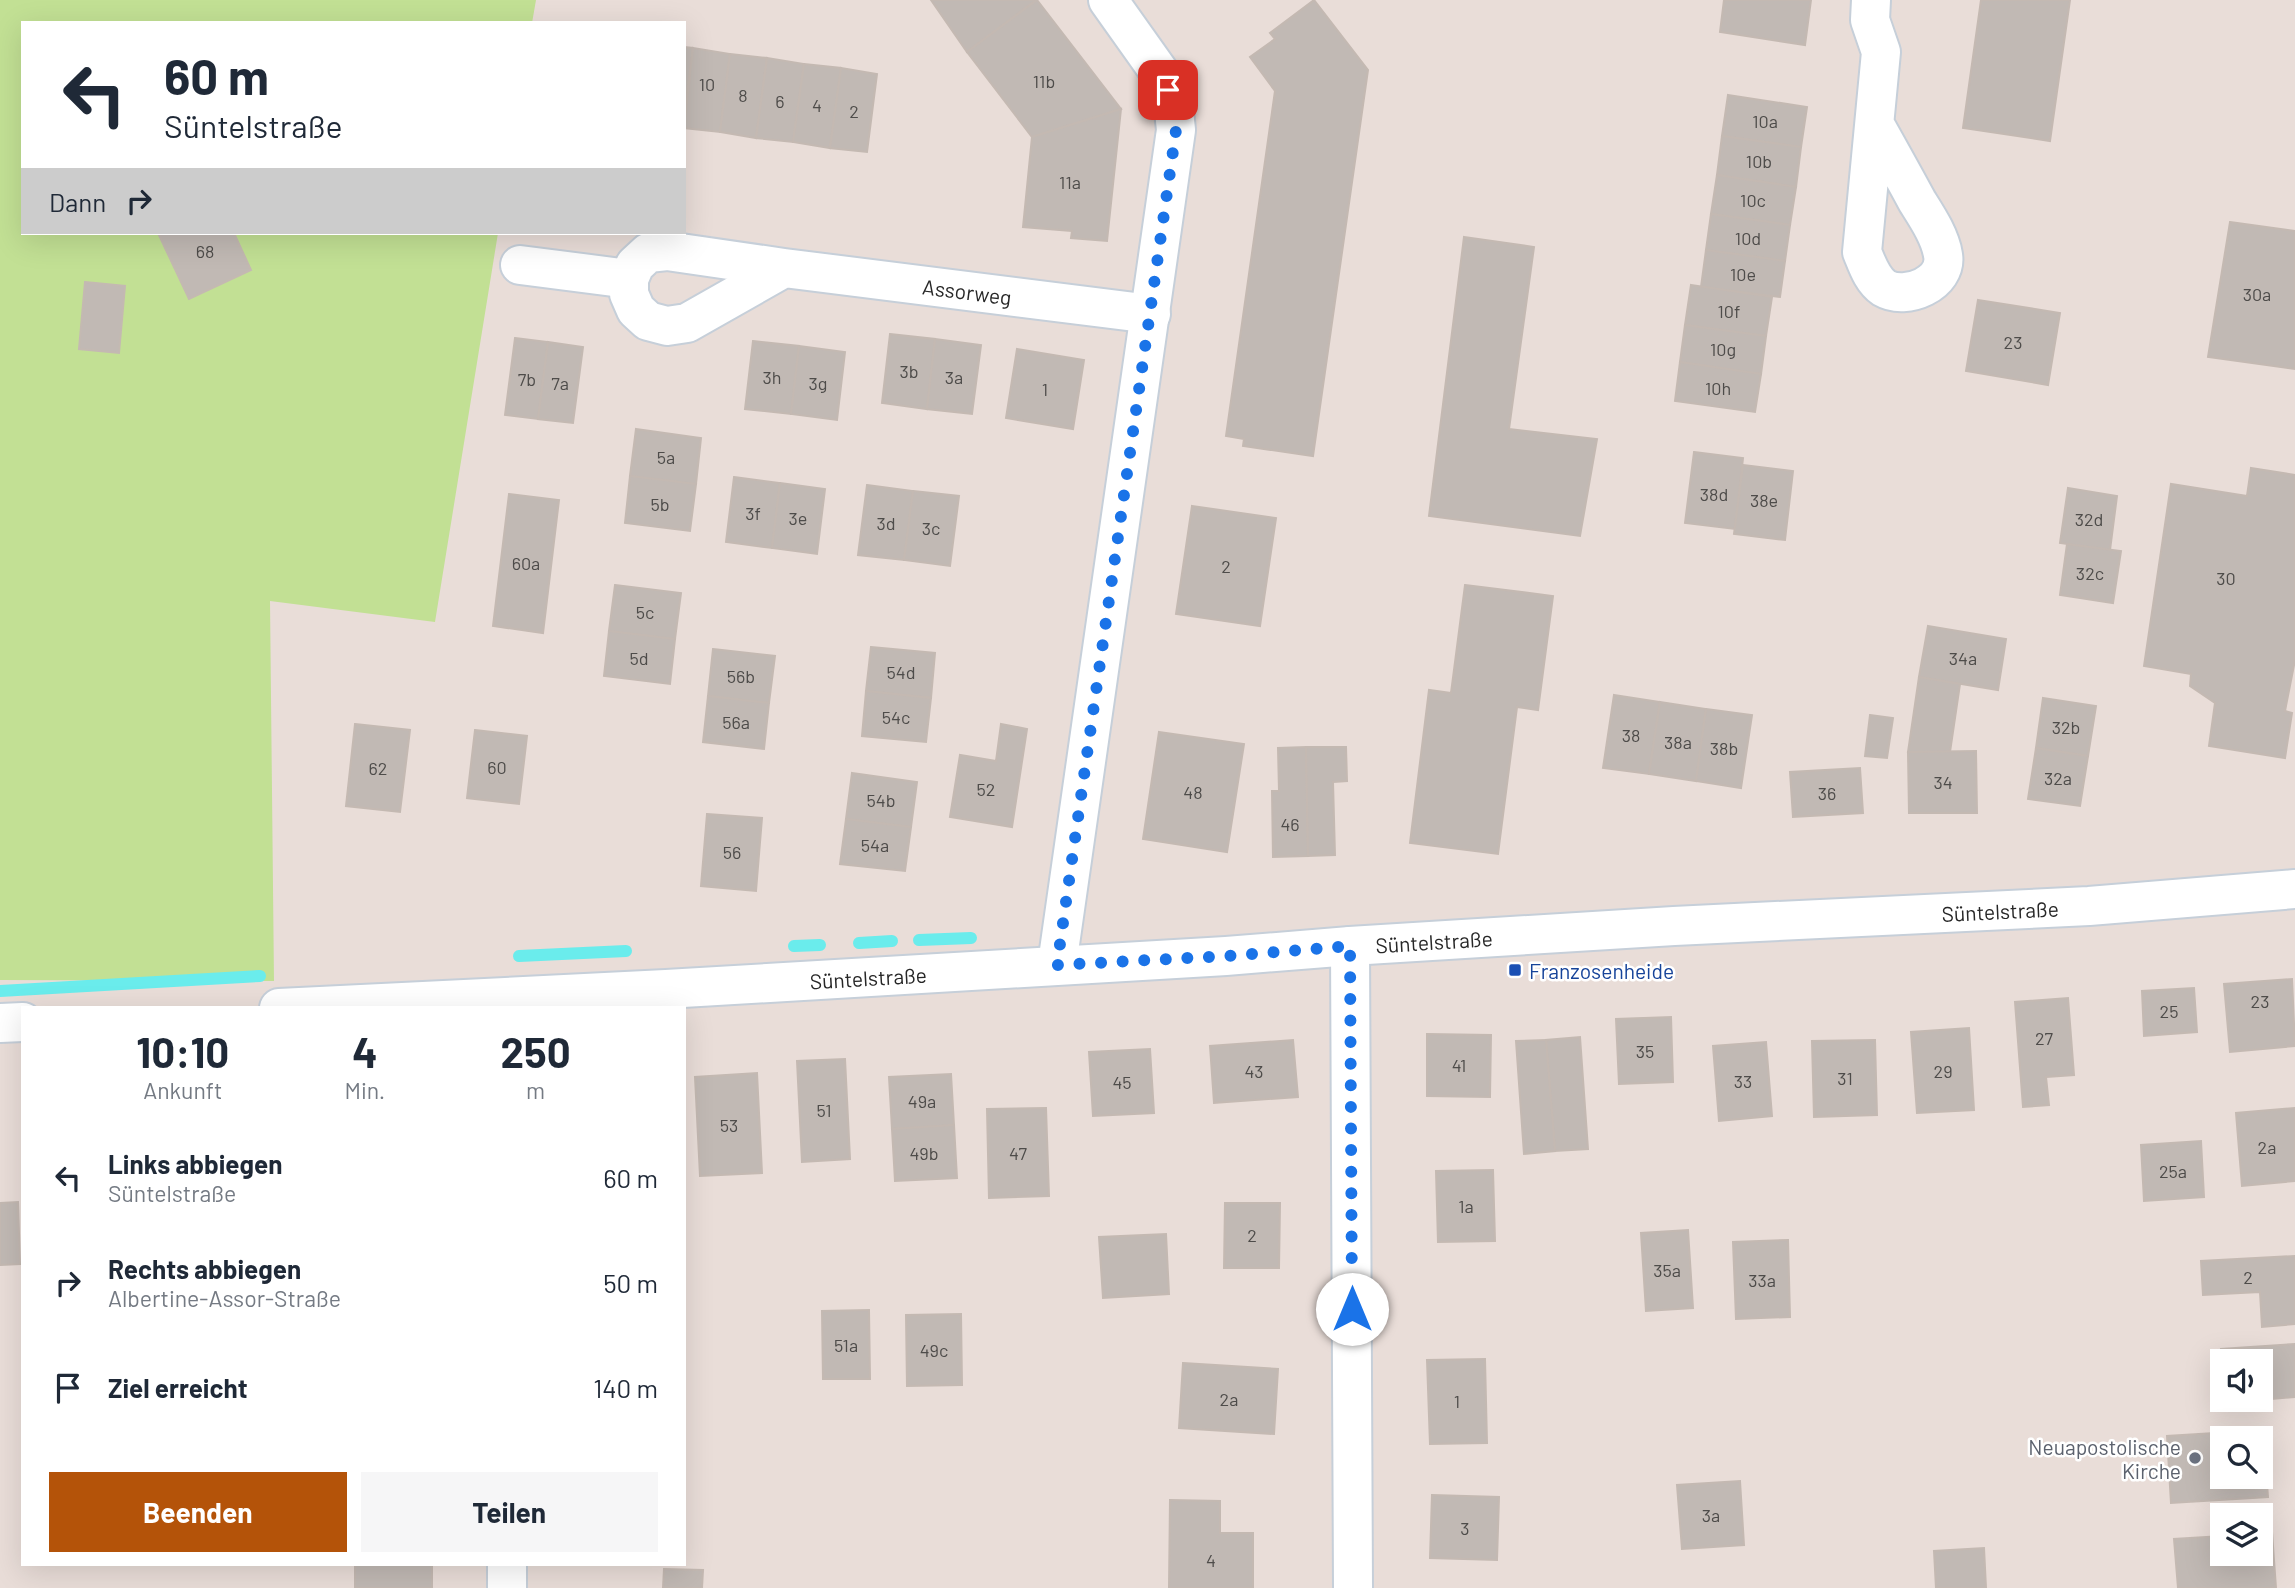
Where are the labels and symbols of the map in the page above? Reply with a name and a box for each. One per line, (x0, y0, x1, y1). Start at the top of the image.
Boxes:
pin (1138, 60, 1198, 120)
house number: 11b (1033, 70, 1055, 92)
house number: 10 (699, 73, 715, 95)
house number: 8 (738, 84, 748, 106)
house number: 6 (775, 90, 785, 112)
house number: 4 (812, 94, 822, 116)
house number: 2 (849, 100, 859, 122)
house number: 10a (1752, 110, 1778, 132)
house number: 10b (1746, 150, 1772, 172)
house number: 11a (1059, 171, 1081, 193)
house number: 10c (1740, 189, 1766, 211)
house number: 10d (1735, 227, 1761, 249)
house number: 68 (196, 240, 214, 262)
house number: 10e (1730, 263, 1756, 285)
street label: Assorweg (921, 273, 1013, 309)
house number: 30a (2243, 283, 2271, 305)
house number: 10f (1718, 300, 1740, 322)
house number: 23 (2004, 331, 2022, 353)
house number: 10g (1710, 338, 1736, 360)
house number: 3b (899, 360, 919, 382)
house number: 3h (763, 366, 781, 388)
house number: 3a (945, 366, 963, 388)
house number: 7b (518, 368, 536, 390)
house number: 7a (551, 372, 569, 394)
house number: 3g (809, 372, 827, 394)
house number: 10h (1705, 377, 1731, 399)
house number: 1 (1042, 378, 1048, 400)
house number: 5a (657, 446, 675, 468)
house number: 38d (1700, 483, 1728, 505)
house number: 38e (1750, 489, 1778, 511)
house number: 5b (650, 493, 670, 515)
house number: 3f (745, 502, 761, 524)
house number: 3e (789, 507, 807, 529)
house number: 32d (2075, 508, 2103, 530)
house number: 3d (876, 512, 896, 534)
house number: 3c (922, 517, 940, 539)
house number: 60a (512, 552, 540, 574)
house number: 2 (1221, 555, 1231, 577)
house number: 32c (2076, 562, 2104, 584)
house number: 30 (2216, 567, 2236, 589)
house number: 5c (636, 601, 654, 623)
house number: 5d (629, 647, 649, 669)
house number: 34a (1949, 647, 1977, 669)
house number: 54d (887, 661, 916, 683)
house number: 56b (727, 665, 755, 687)
house number: 54c (882, 706, 910, 728)
house number: 56a (722, 711, 750, 733)
house number: 32b (2052, 716, 2080, 738)
house number: 38 (1622, 724, 1640, 746)
house number: 38a (1664, 731, 1692, 753)
house number: 38b (1710, 737, 1738, 759)
house number: 60 (487, 756, 507, 778)
house number: 62 (369, 757, 387, 779)
house number: 32a (2044, 767, 2072, 789)
house number: 34 (1933, 771, 1953, 793)
house number: 52 (977, 778, 995, 800)
house number: 48 (1183, 781, 1203, 803)
house number: 36 (1818, 782, 1836, 804)
house number: 54b (867, 789, 896, 811)
house number: 46 (1280, 813, 1300, 835)
house number: 54a (861, 834, 889, 856)
house number: 56 (723, 841, 741, 863)
street label: Süntelstraße (1941, 895, 2059, 926)
street label: Süntelstraße (1375, 925, 1493, 957)
place label: Franzosenheide (1529, 958, 1674, 983)
street label: Süntelstraße (809, 961, 927, 993)
marker: Franzosenheide (1507, 962, 1523, 978)
house number: 23 (2251, 990, 2269, 1012)
house number: 25 (2160, 1000, 2178, 1022)
house number: 27 (2035, 1027, 2054, 1049)
house number: 35 (1636, 1040, 1654, 1062)
house number: 41 (1452, 1054, 1466, 1076)
house number: 43 (1244, 1060, 1264, 1082)
house number: 29 (1933, 1060, 1953, 1082)
house number: 31 (1837, 1067, 1853, 1089)
house number: 33 (1734, 1070, 1752, 1092)
house number: 45 (1112, 1071, 1132, 1093)
house number: 49a (908, 1090, 936, 1112)
house number: 51 (816, 1099, 832, 1121)
house number: 53 (720, 1114, 738, 1136)
house number: 2a (2258, 1136, 2276, 1158)
house number: 49b (909, 1142, 939, 1164)
house number: 47 (1009, 1142, 1027, 1164)
house number: 25a (2159, 1160, 2187, 1182)
house number: 1a (1458, 1195, 1474, 1217)
house number: 2 (1247, 1224, 1257, 1246)
house number: 35a (1653, 1259, 1681, 1281)
house number: 2 (2243, 1266, 2253, 1288)
house number: 33a (1748, 1269, 1776, 1291)
position arrow (1315, 1272, 1389, 1346)
house number: 51a (834, 1334, 858, 1356)
house number: 49c (920, 1339, 948, 1361)
house number: 2a (1220, 1388, 1238, 1410)
house number: 1 (1454, 1390, 1460, 1412)
place label: Neuapostolische Kirche (2028, 1434, 2181, 1483)
marker: Neuapostolische Kirche (2187, 1450, 2203, 1466)
house number: 3a (1702, 1504, 1720, 1526)
house number: 3 (1460, 1517, 1470, 1539)
house number: 4 (1206, 1549, 1216, 1571)

